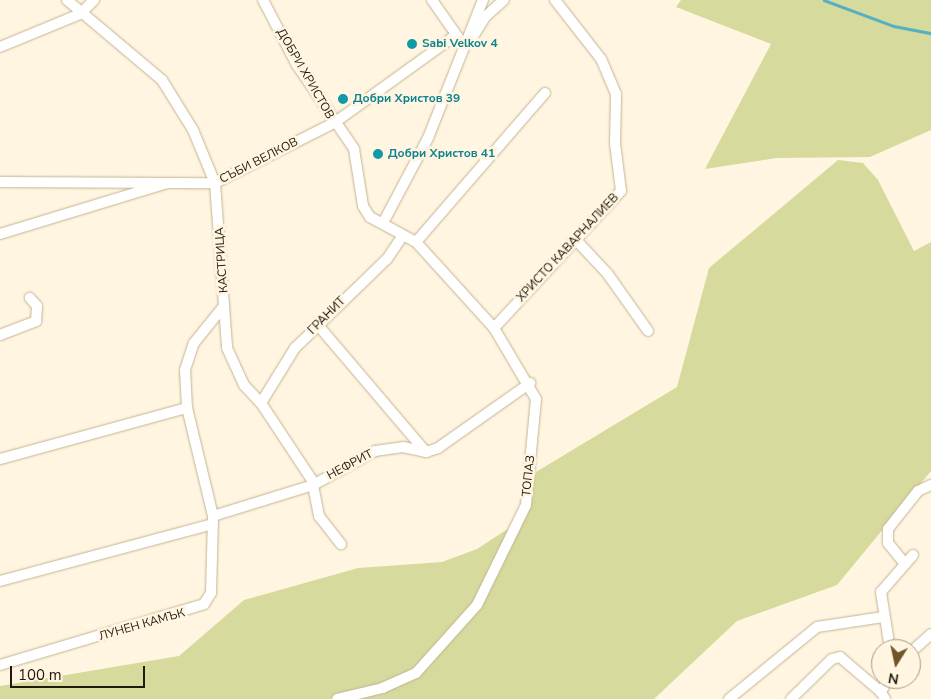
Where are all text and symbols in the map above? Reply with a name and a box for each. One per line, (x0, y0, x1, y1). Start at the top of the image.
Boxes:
street label: ДОБРИ ХРИСТОВ (273, 26, 337, 122)
place label: Sabi Velkov 4 (422, 37, 498, 51)
marker: Sabi Velkov 4 (406, 38, 418, 50)
place label: Добри Христов 39 (353, 92, 460, 106)
marker: Добри Христов 39 (337, 93, 349, 105)
street label: СЪБИ ВЕЛКОВ (217, 135, 301, 187)
place label: Добри Христов 41 (388, 147, 495, 161)
marker: Добри Христов 41 (372, 148, 384, 160)
street label: ХРИСТО КАВАРНАЛИЕВ (514, 191, 622, 305)
street label: КАСТРИЦА (213, 227, 231, 293)
street label: ГРАНИТ (305, 294, 349, 338)
street label: НЕФРИТ (325, 447, 375, 483)
street label: ТОПАЗ (520, 455, 538, 497)
street label: ЛУНЕН КАМЪК (97, 606, 187, 644)
north arrow (871, 639, 921, 689)
scale bar (12, 656, 148, 688)
text: 100 m (18, 665, 62, 685)
text: N (887, 668, 900, 689)

